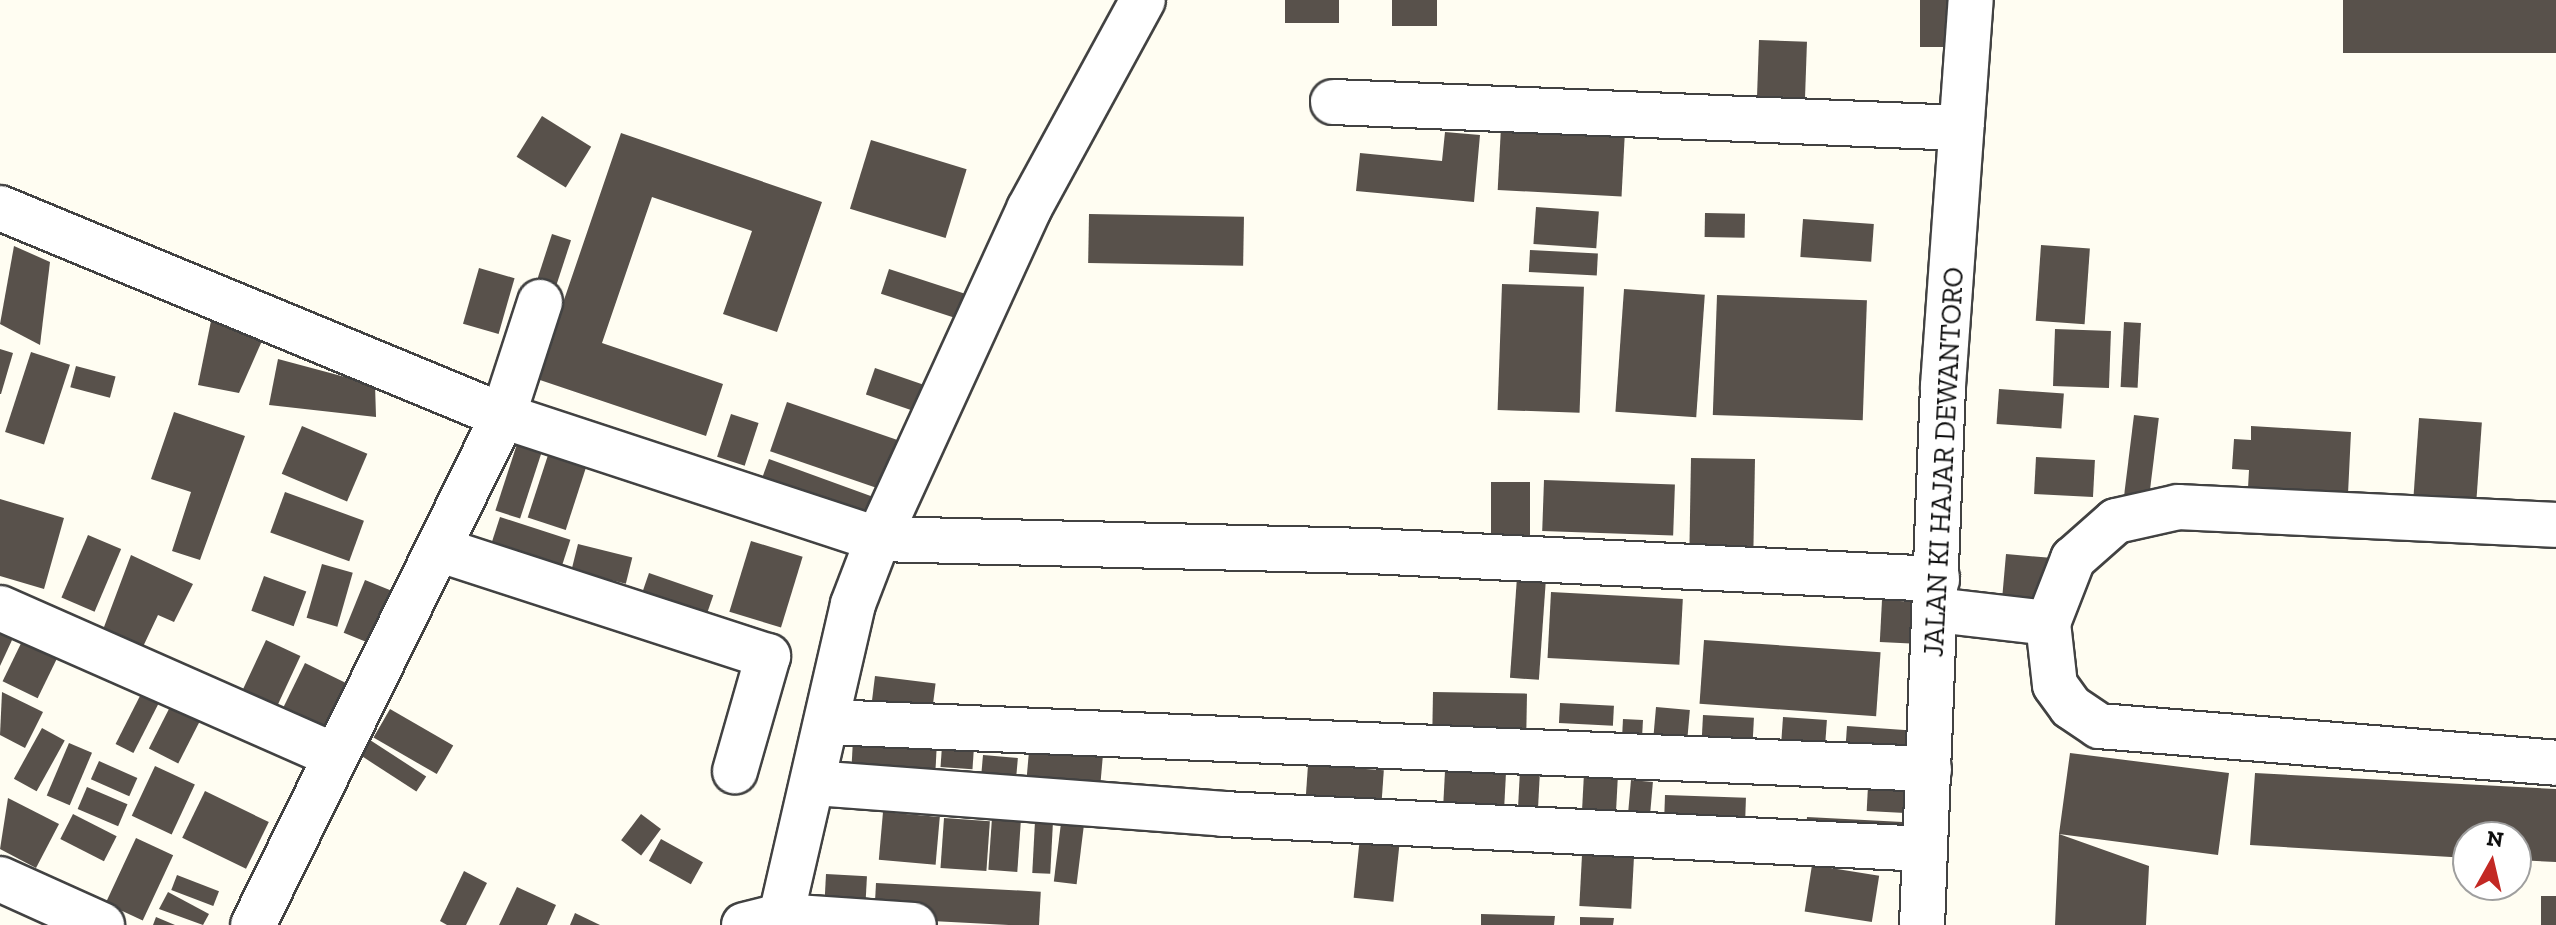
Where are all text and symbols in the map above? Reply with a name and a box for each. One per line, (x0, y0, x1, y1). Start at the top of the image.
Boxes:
street label: JALAN KI HAJAR DEWANTORO (1917, 266, 1971, 658)
north arrow (2452, 821, 2532, 901)
text: N (2485, 824, 2505, 853)

